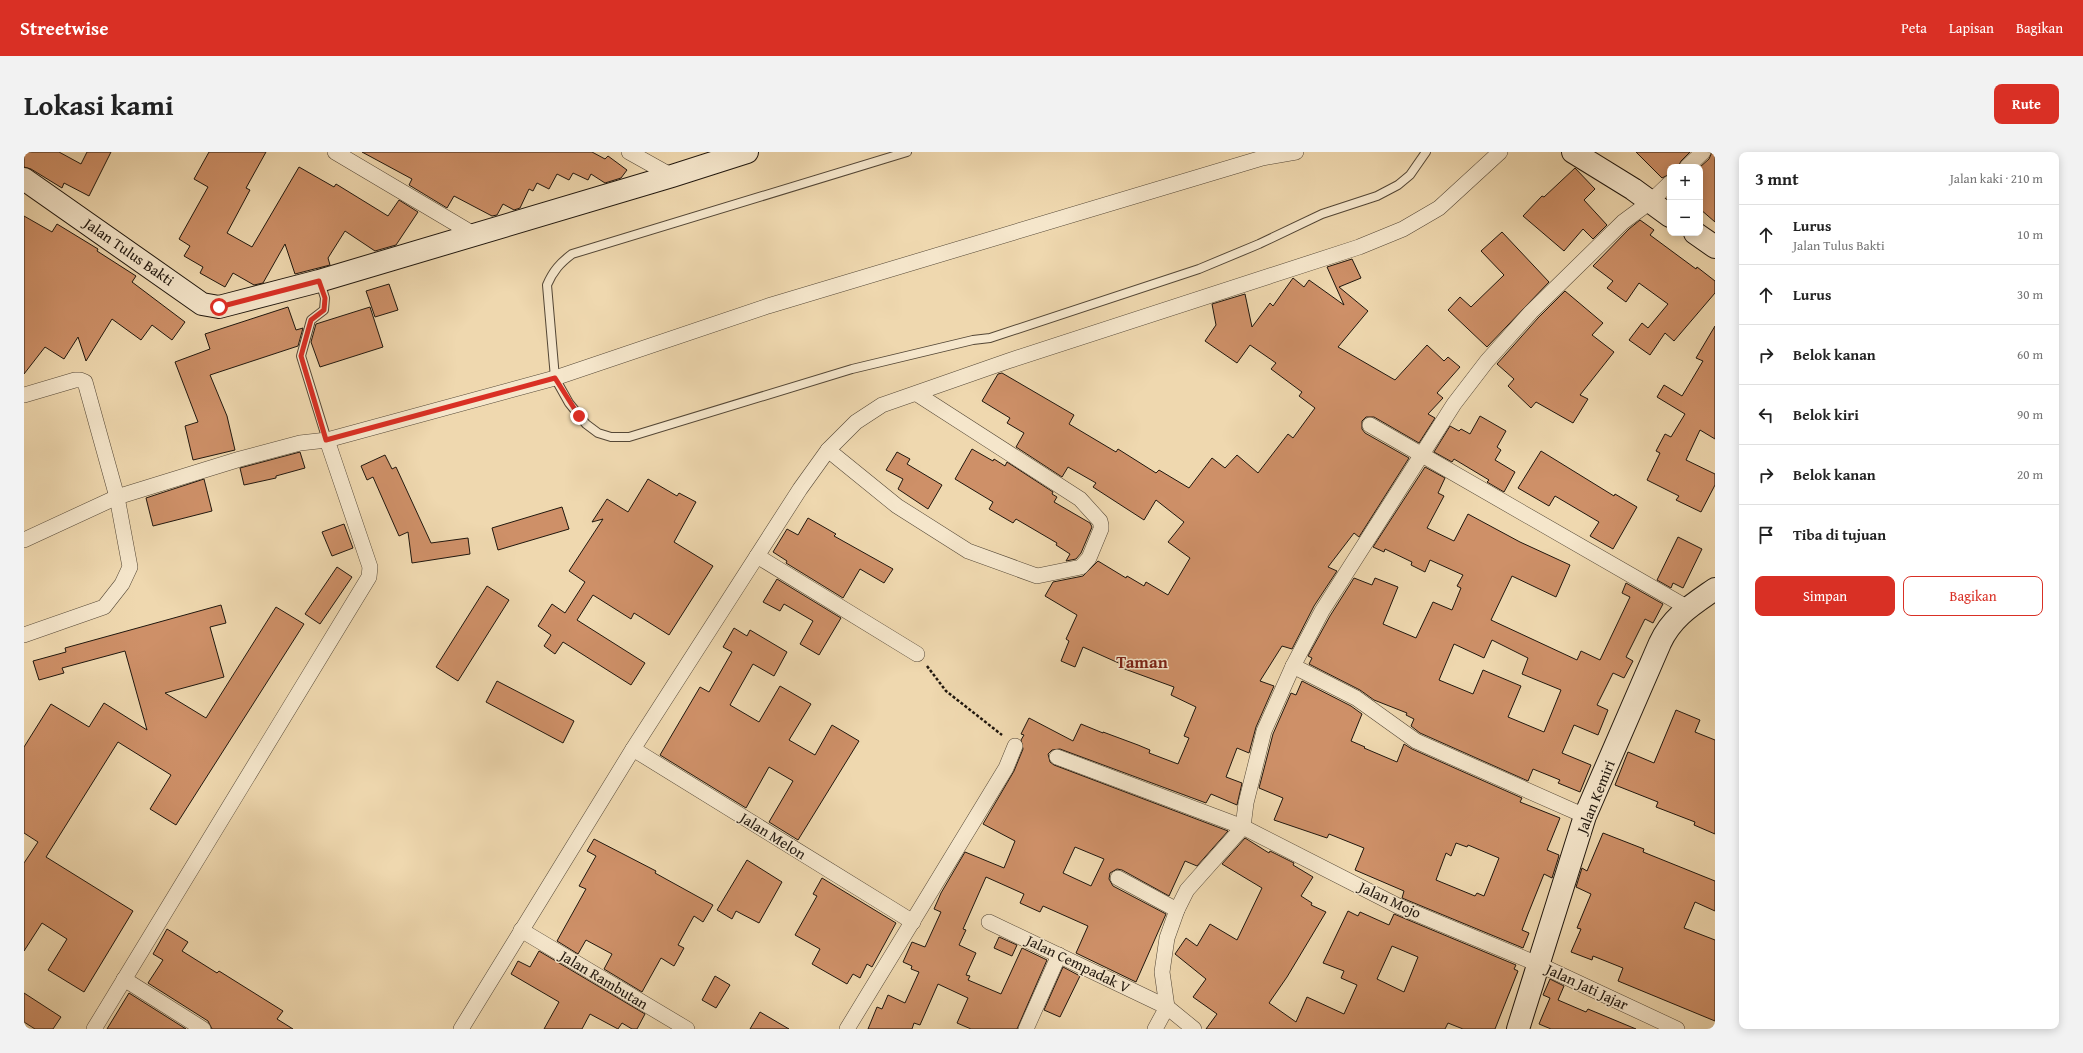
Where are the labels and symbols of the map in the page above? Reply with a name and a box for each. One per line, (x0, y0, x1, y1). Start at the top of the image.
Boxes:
street label: Jalan Tulus Bakti (78, 212, 179, 290)
route start (210, 298, 228, 316)
route end (570, 407, 588, 425)
district label: Taman (1116, 649, 1168, 674)
street label: Jalan Kemiri (1571, 757, 1620, 839)
street label: Jalan Melon (734, 806, 811, 865)
street label: Jalan Mojo (1354, 875, 1425, 923)
street label: Jalan Cempadak V (1021, 928, 1134, 998)
street label: Jalan Rambutan (554, 944, 653, 1014)
street label: Jalan Jati Jajar (1541, 957, 1632, 1015)

